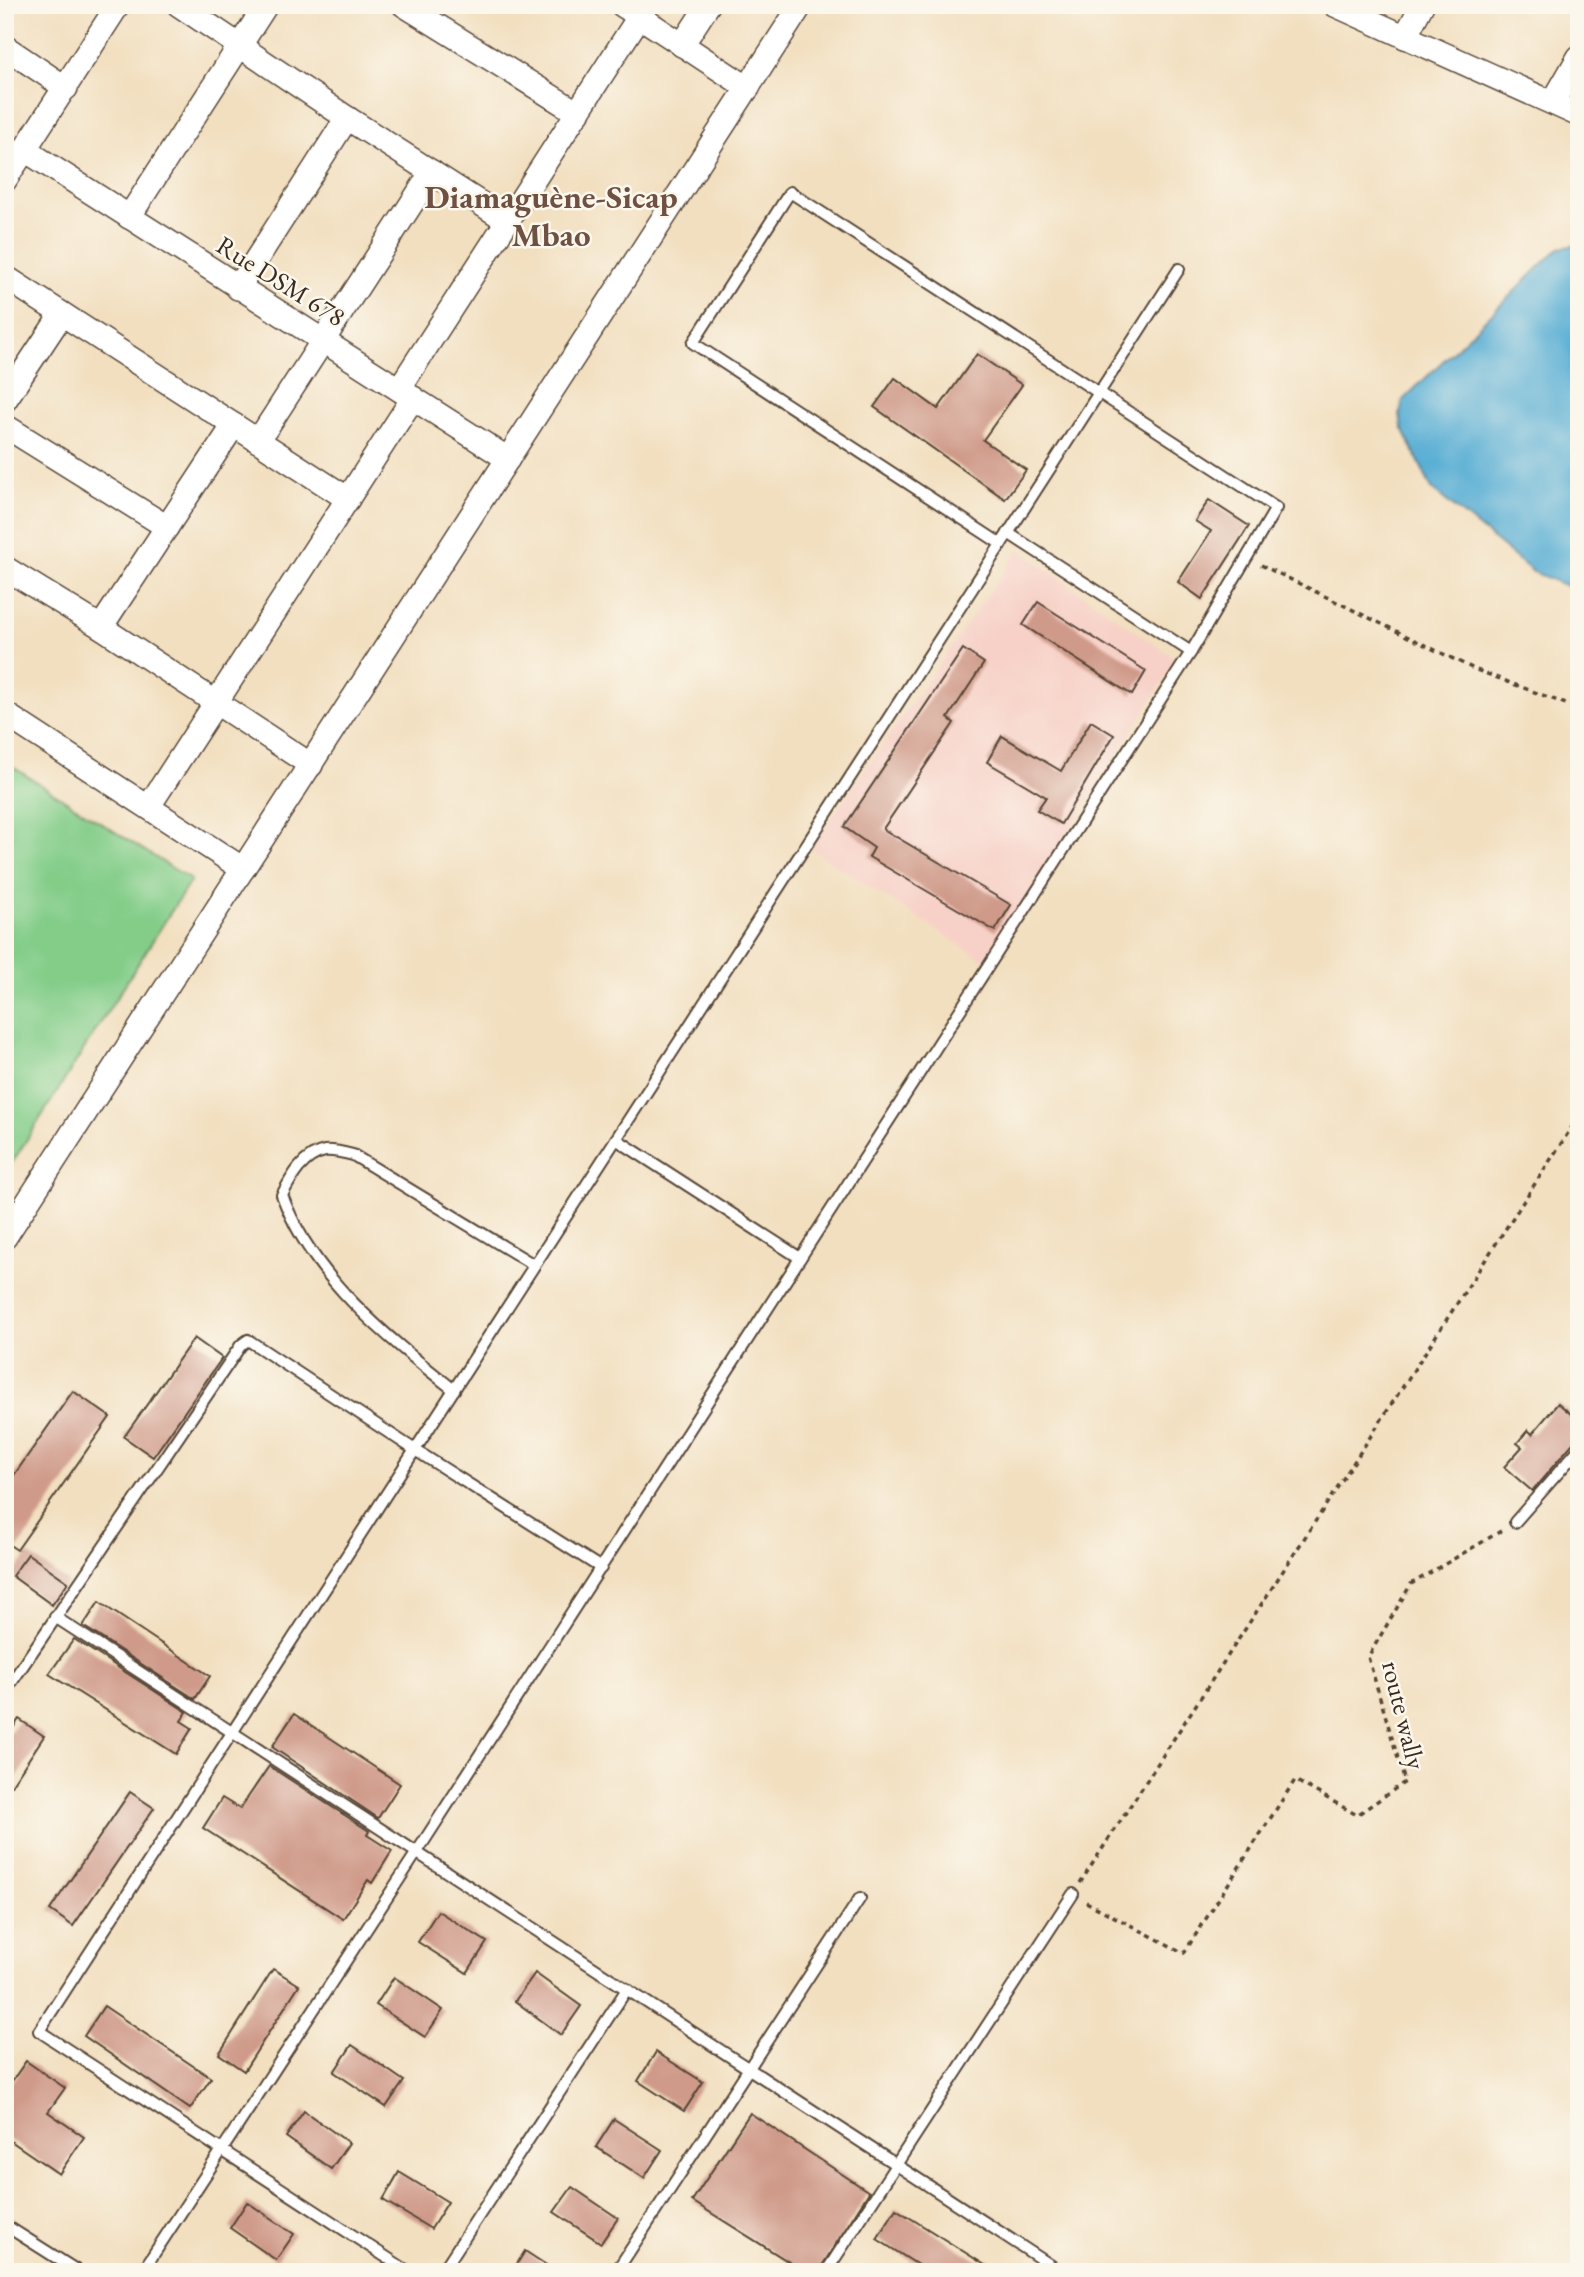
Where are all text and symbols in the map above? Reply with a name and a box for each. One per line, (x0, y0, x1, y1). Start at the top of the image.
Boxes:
district label: Diamaguène-Sicap Mbao (424, 175, 678, 256)
street label: Rue DSM 678 (210, 228, 352, 334)
street label: route wally (1374, 1657, 1434, 1773)

